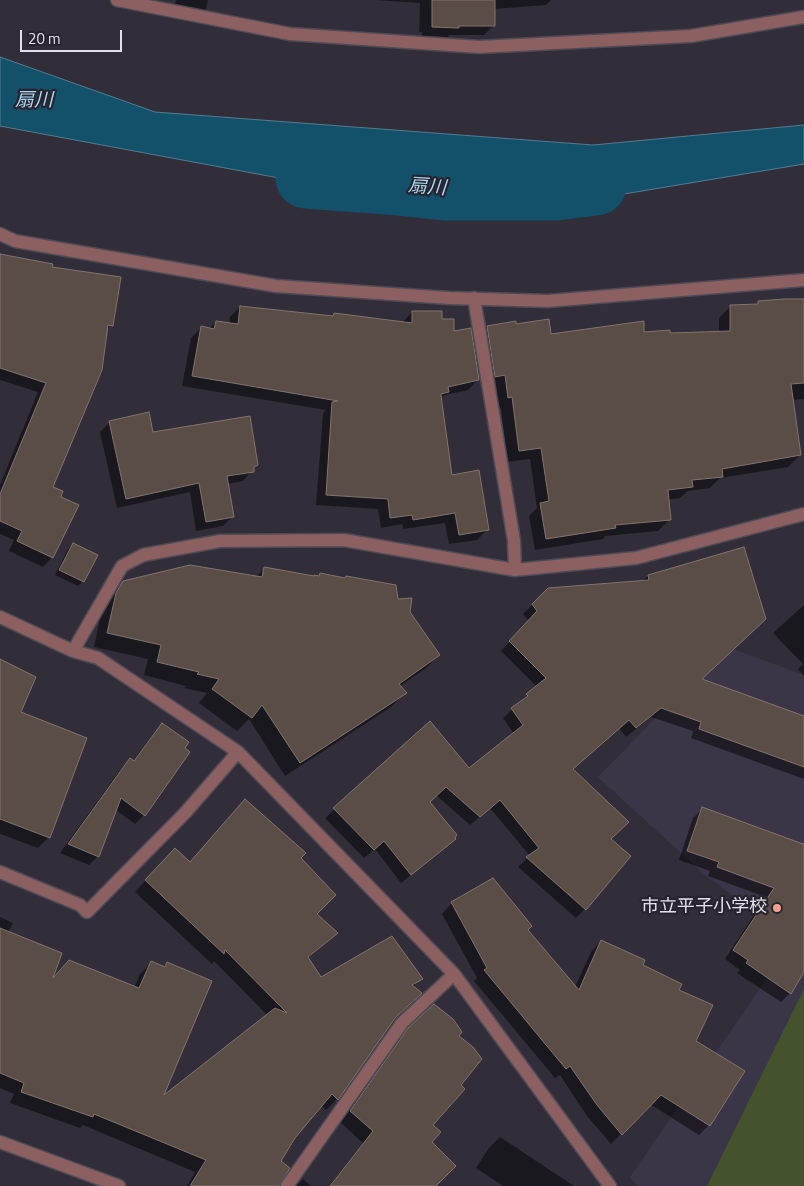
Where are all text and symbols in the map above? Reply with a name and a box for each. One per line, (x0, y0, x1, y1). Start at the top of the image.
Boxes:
scale bar (22, 20, 125, 52)
text: 20 m (28, 27, 61, 50)
water label: 扇川 (15, 90, 53, 112)
water label: 扇川 (407, 175, 447, 201)
place label: 市立平子小学校 (641, 897, 767, 919)
marker: 市立平子小学校 (771, 902, 783, 914)

